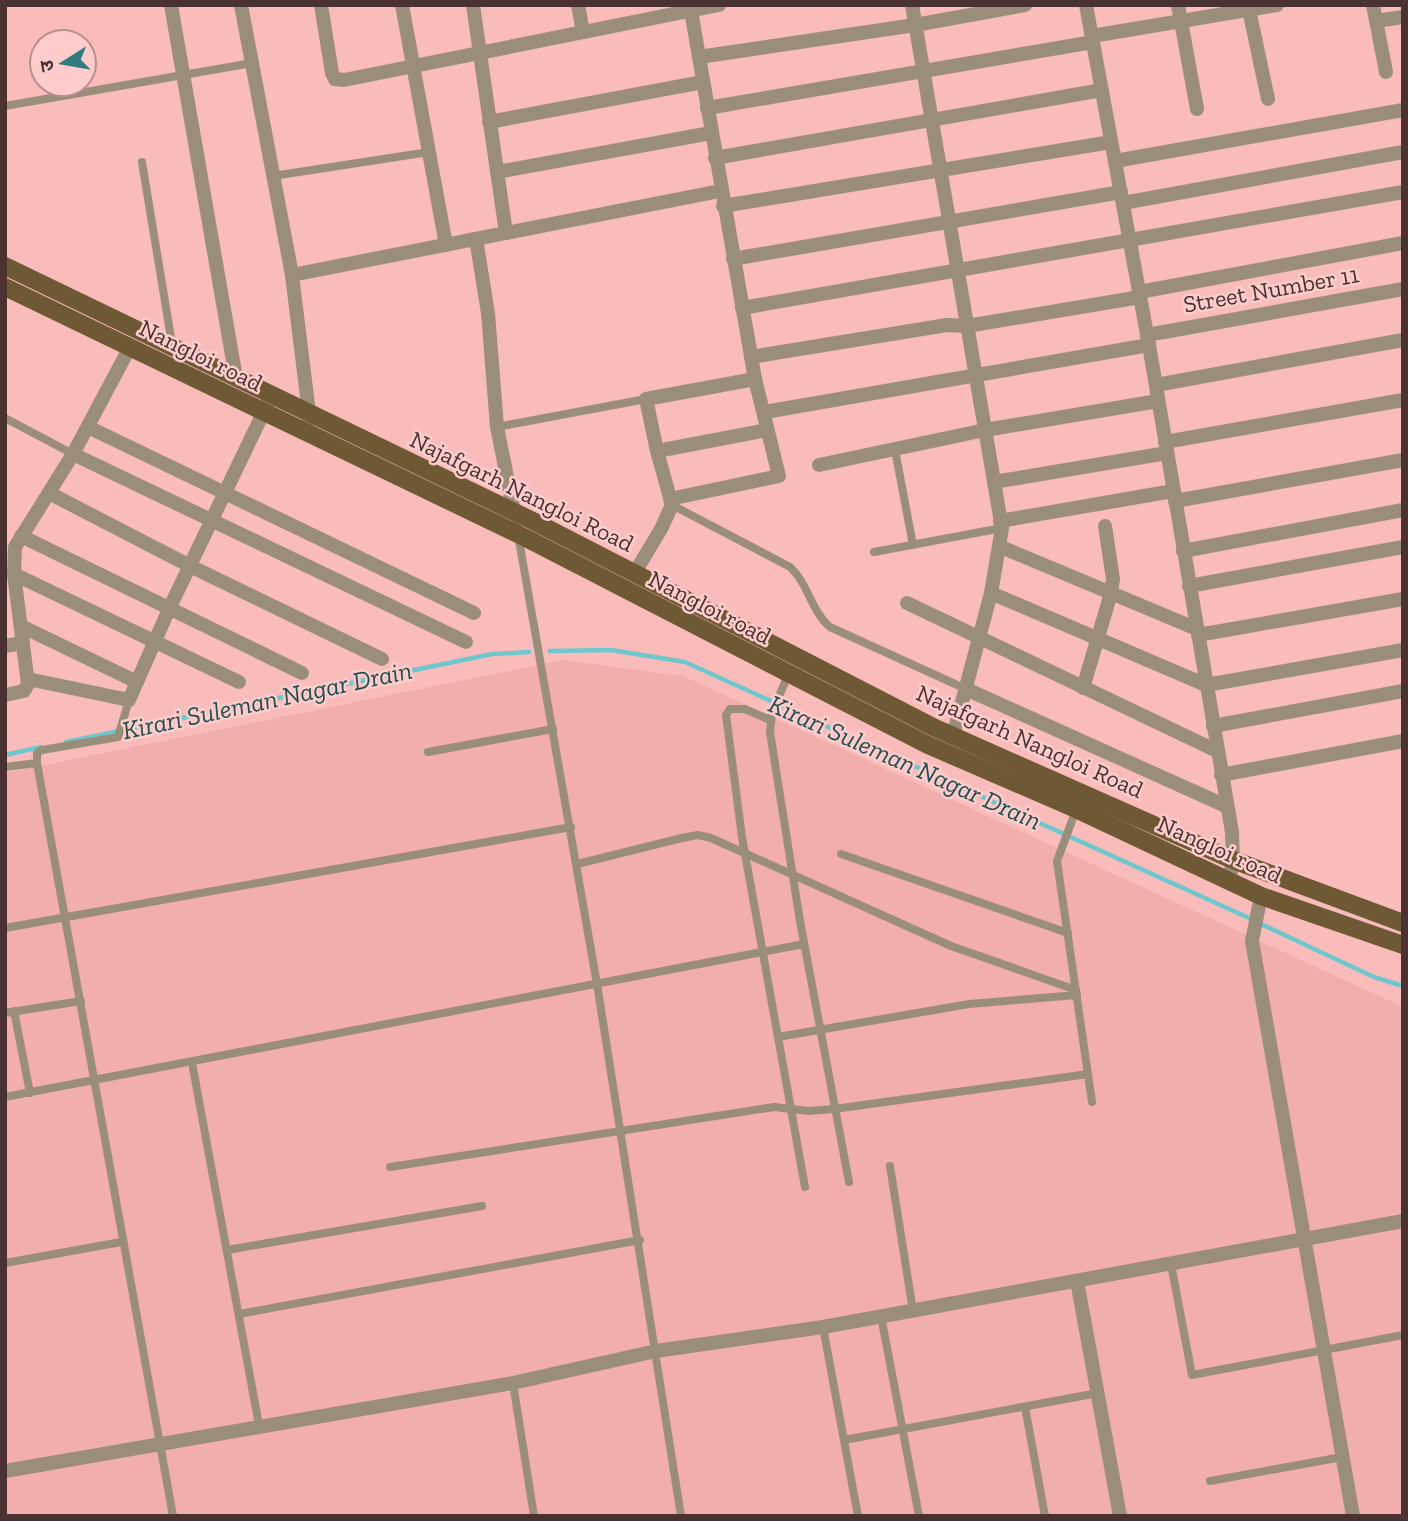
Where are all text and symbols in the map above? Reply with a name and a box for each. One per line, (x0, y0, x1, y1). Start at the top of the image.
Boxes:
north arrow (28, 28, 98, 98)
text: उ (34, 58, 59, 74)
street label: Street Number 11 (1181, 259, 1361, 319)
street label: Nangloi road (135, 313, 267, 397)
street label: Najafgarh Nangloi Road (405, 424, 639, 558)
street label: Nangloi road (644, 564, 776, 650)
water label: Kirari Suleman Nagar Drain (119, 654, 415, 746)
street label: Najafgarh Nangloi Road (912, 678, 1148, 804)
water label: Kirari Suleman Nagar Drain (764, 687, 1046, 837)
street label: Nangloi road (1153, 809, 1287, 889)

